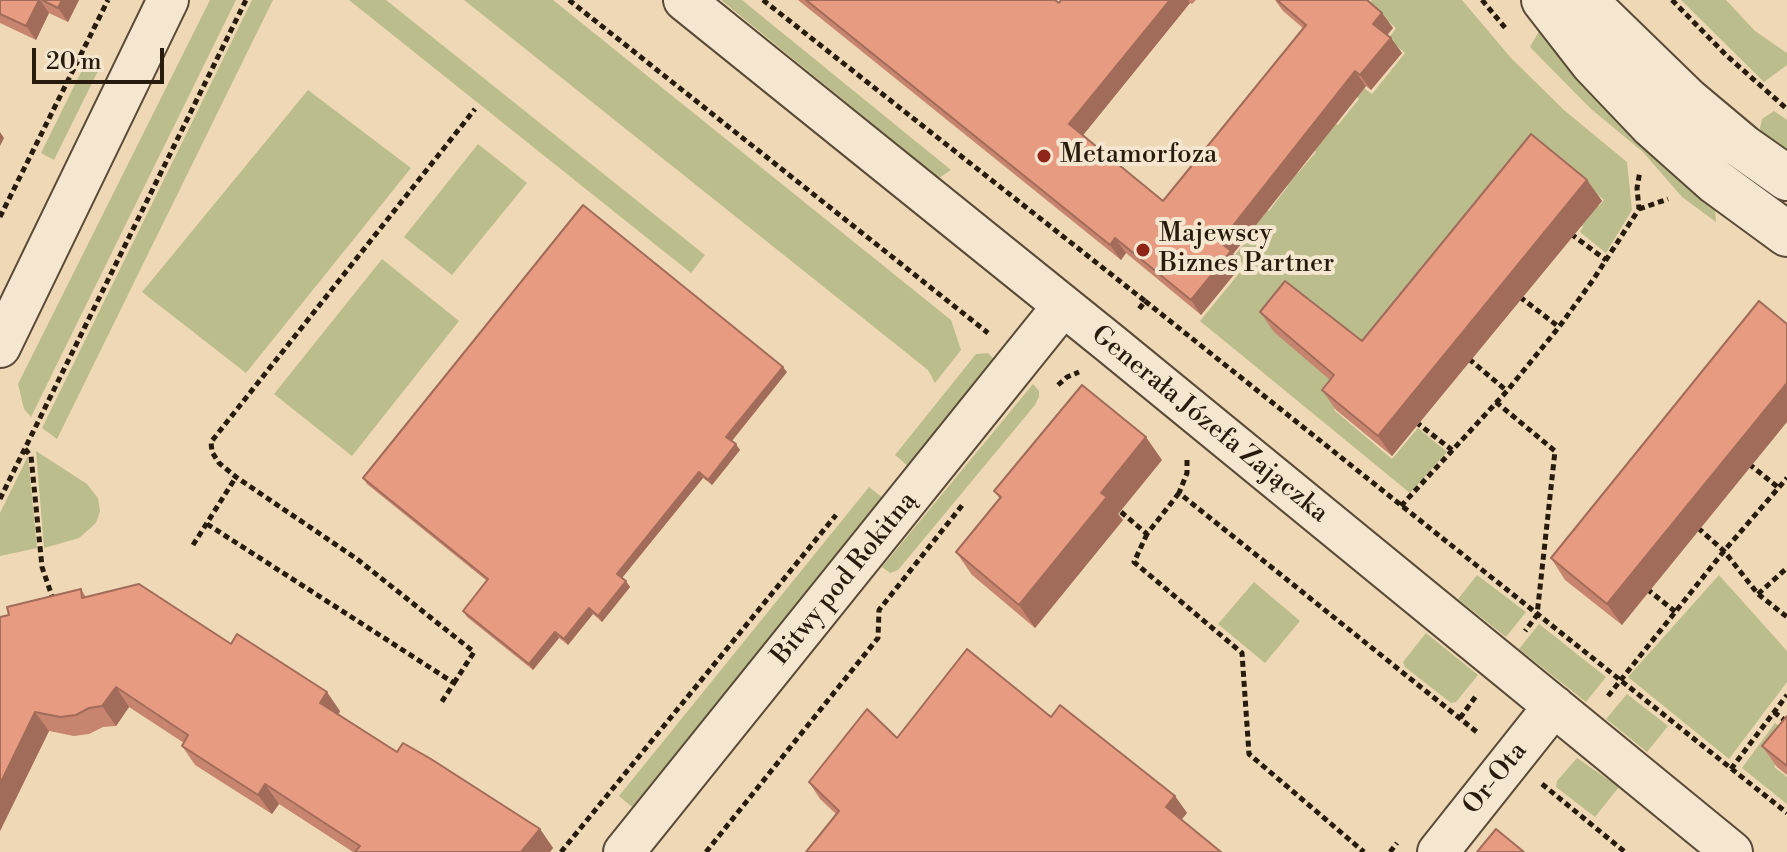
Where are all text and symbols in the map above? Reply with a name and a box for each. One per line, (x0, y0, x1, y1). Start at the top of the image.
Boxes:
scale bar (36, 32, 168, 82)
text: 20 m (46, 47, 102, 77)
place label: Metamorfoza (1060, 140, 1217, 172)
marker: Metamorfoza (1035, 147, 1053, 165)
place label: Majewscy Biznes Partner (1159, 219, 1334, 280)
marker: Majewscy Biznes Partner (1134, 241, 1152, 259)
street label: Generała Józefa Zajączka (1084, 320, 1334, 530)
street label: Bitwy pod Rokitną (766, 486, 924, 672)
street label: Or-Ota (1457, 736, 1535, 822)

